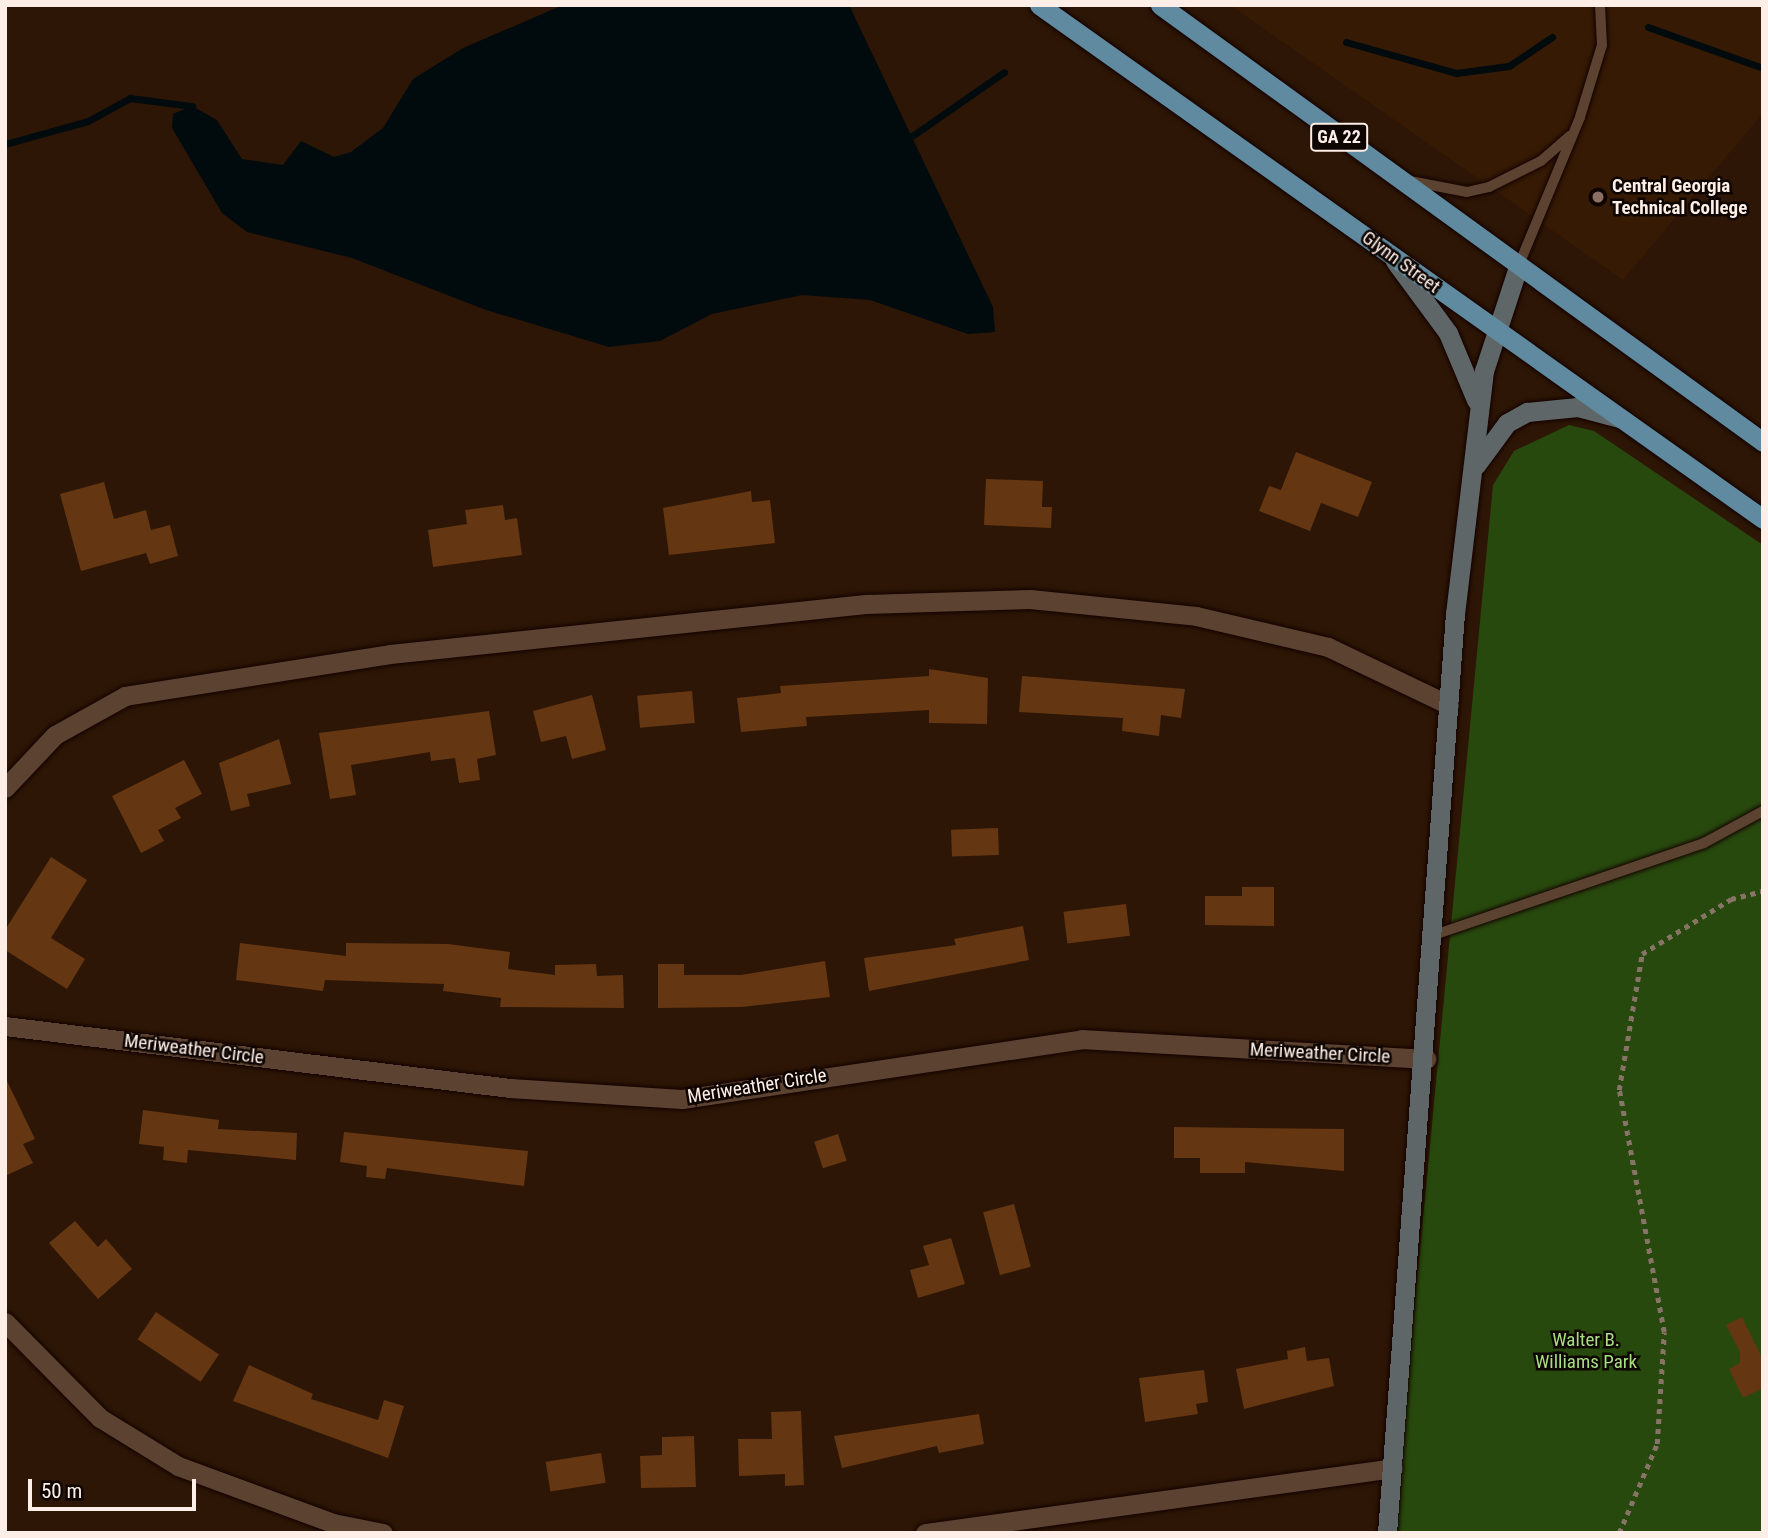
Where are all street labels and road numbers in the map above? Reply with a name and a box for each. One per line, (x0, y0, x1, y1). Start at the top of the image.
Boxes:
road number: GA 22 (1309, 122, 1369, 152)
street label: Glynn Street (1358, 226, 1444, 298)
street label: Meriweather Circle (123, 1029, 265, 1069)
street label: Meriweather Circle (1249, 1038, 1391, 1068)
street label: Meriweather Circle (686, 1064, 828, 1108)

